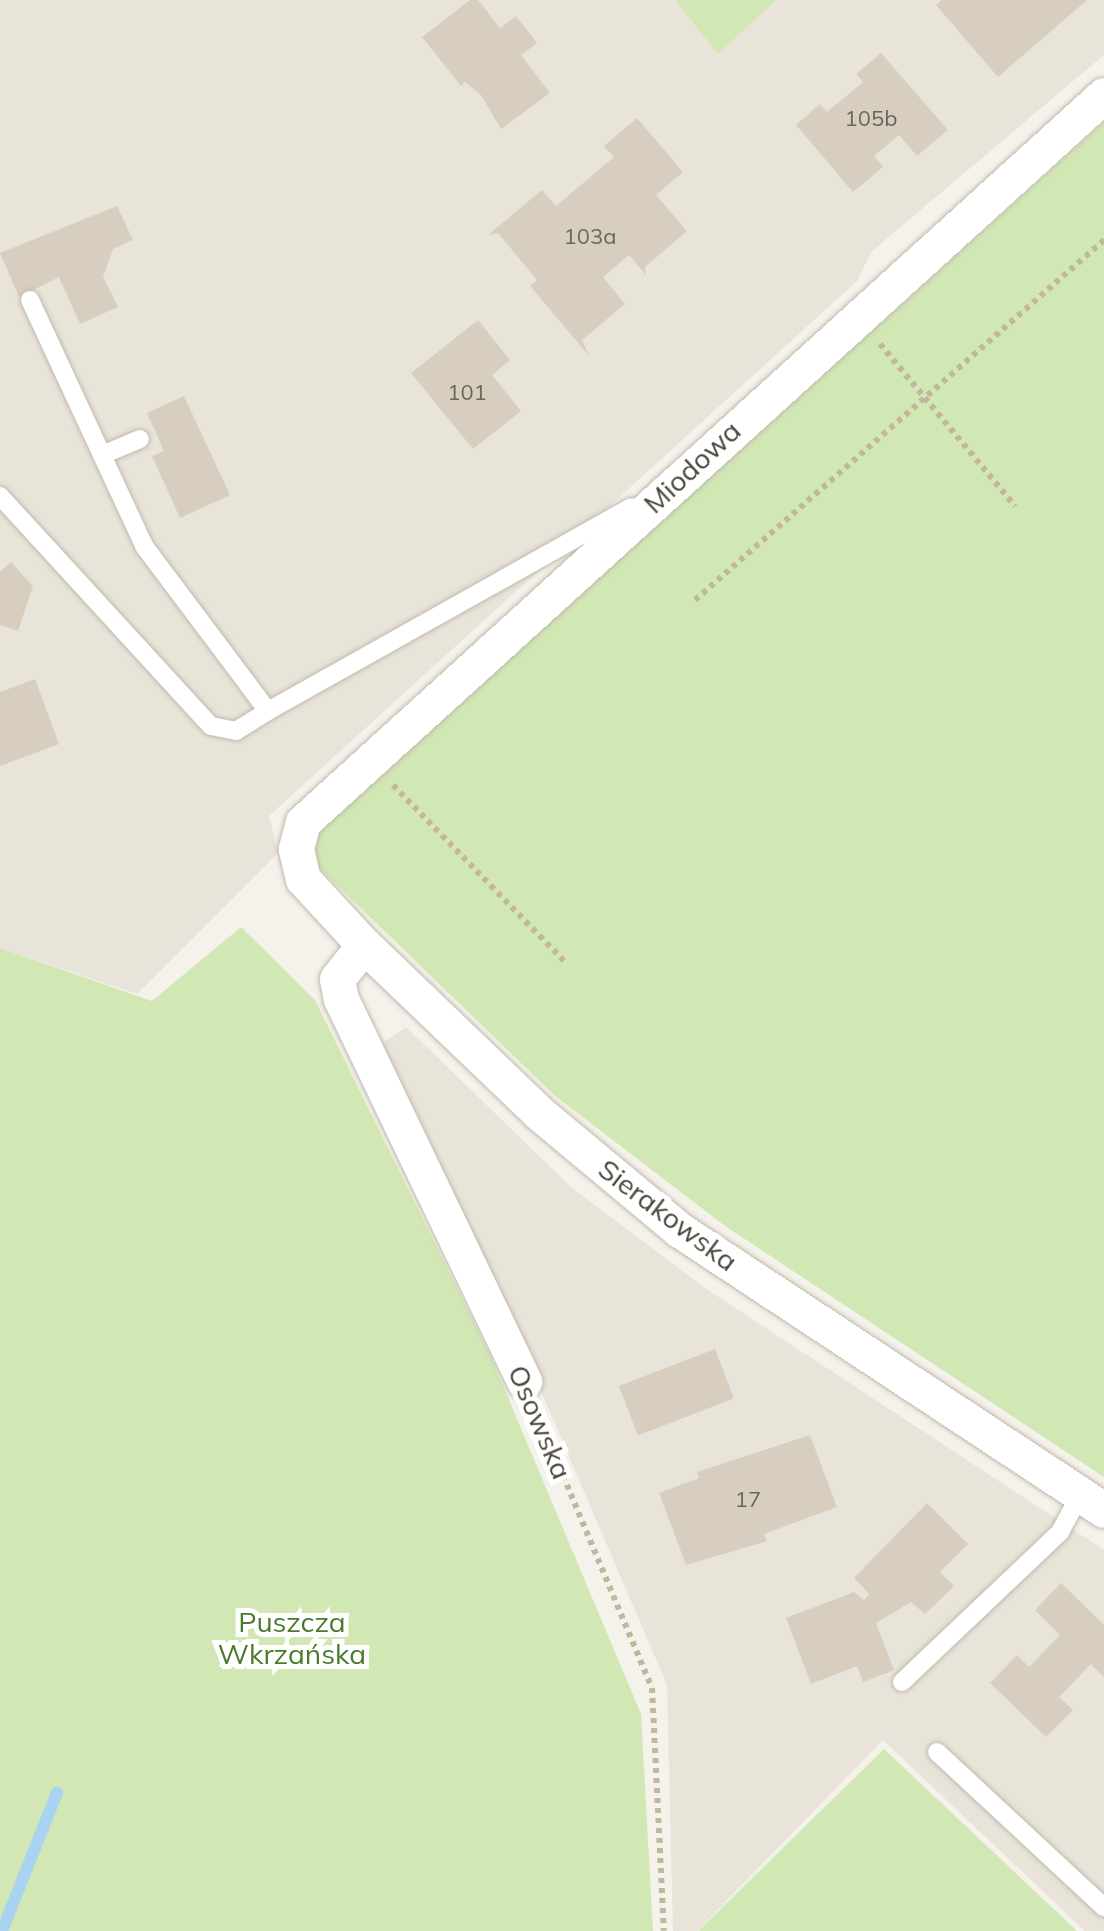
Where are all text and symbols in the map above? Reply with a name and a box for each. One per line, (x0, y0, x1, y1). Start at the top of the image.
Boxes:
house number: 105b (845, 106, 897, 132)
house number: 103a (564, 224, 616, 250)
house number: 101 (447, 380, 487, 406)
street label: Miodowa (637, 414, 747, 520)
street label: Sierakowska (592, 1152, 744, 1278)
street label: Osowska (501, 1360, 579, 1484)
house number: 17 (735, 1487, 761, 1513)
park label: Puszcza Wkrzańska (218, 1605, 366, 1671)

